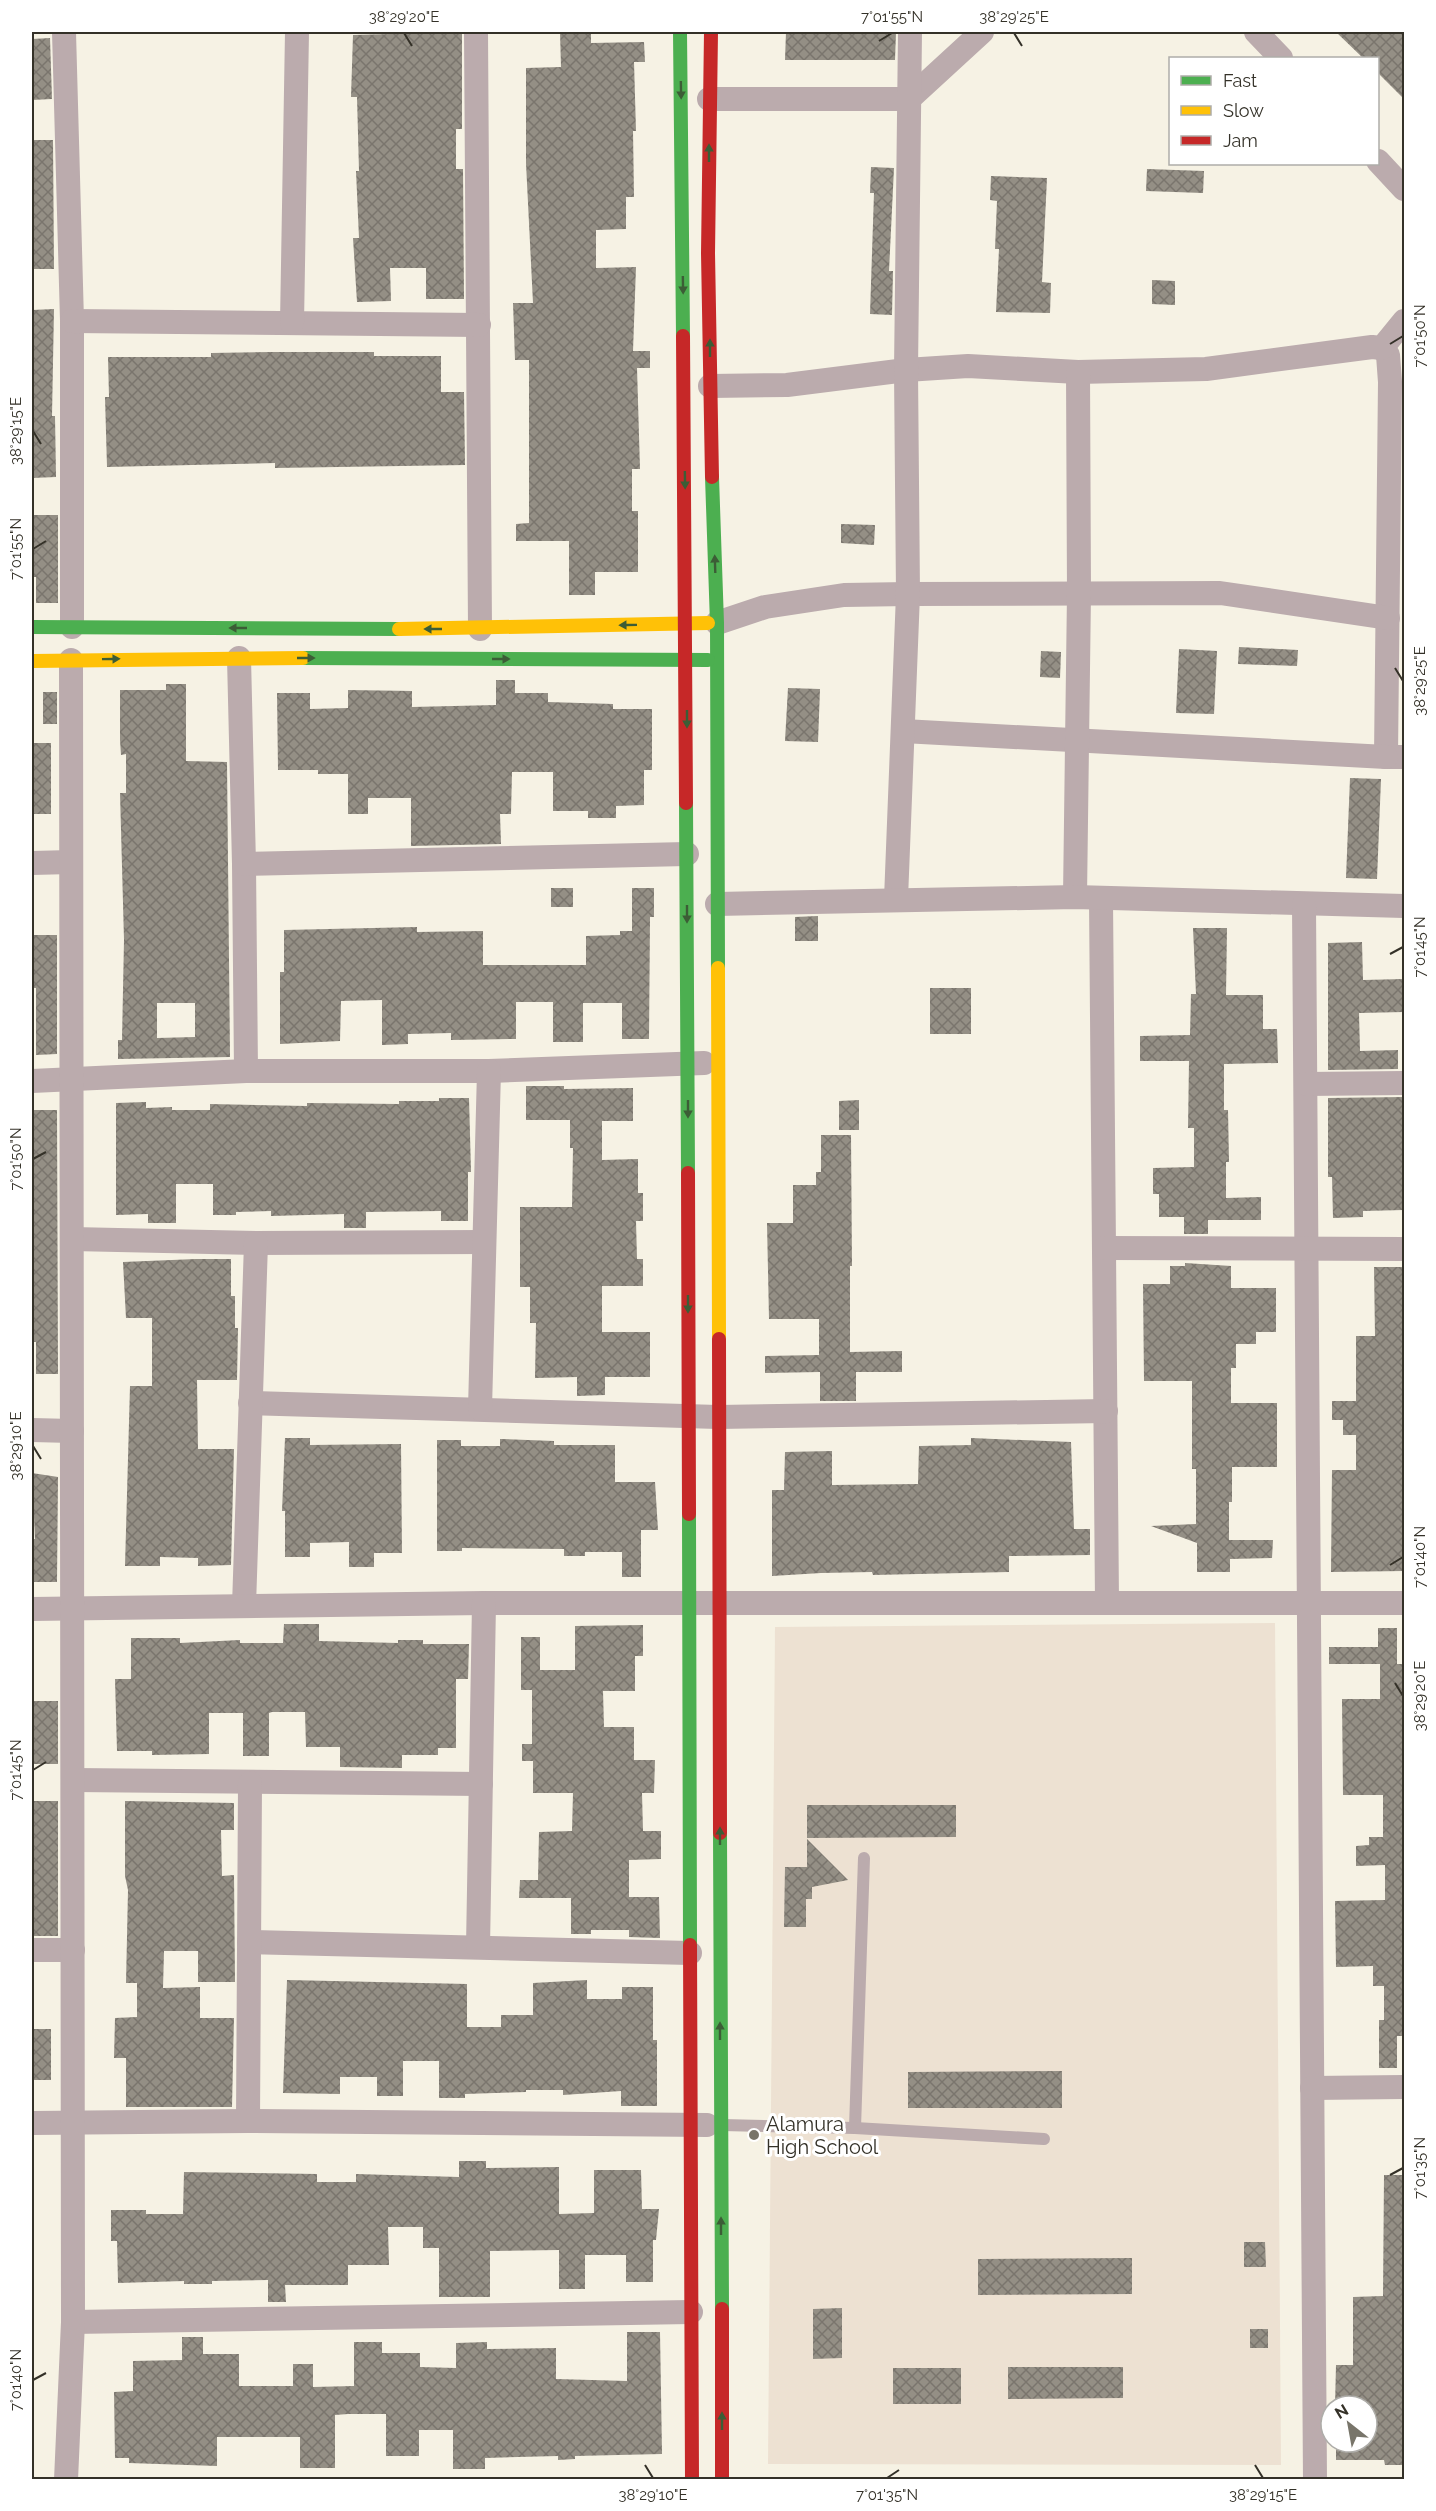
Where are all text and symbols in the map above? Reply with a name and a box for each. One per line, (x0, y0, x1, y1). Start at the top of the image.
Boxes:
text: 38°29'20"E (369, 8, 439, 26)
text: 7°01'55"N (861, 8, 923, 26)
text: 38°29'25"E (979, 8, 1049, 26)
legend (1169, 57, 1379, 165)
text: Fast (1223, 70, 1257, 91)
one-way arrow (676, 80, 686, 99)
text: Slow (1223, 100, 1264, 121)
text: Jam (1223, 130, 1258, 151)
one-way arrow (704, 144, 714, 163)
one-way arrow (678, 275, 688, 294)
text: 7°01'50"N (1411, 305, 1429, 367)
one-way arrow (705, 339, 715, 358)
text: 38°29'15"E (7, 397, 25, 465)
one-way arrow (680, 470, 690, 489)
text: 7°01'55"N (7, 518, 25, 580)
one-way arrow (710, 555, 720, 574)
one-way arrow (619, 620, 638, 630)
one-way arrow (229, 623, 248, 633)
one-way arrow (424, 624, 443, 634)
text: 38°29'25"E (1411, 646, 1429, 716)
one-way arrow (296, 653, 315, 663)
one-way arrow (491, 654, 510, 664)
one-way arrow (101, 655, 120, 664)
one-way arrow (682, 709, 692, 728)
one-way arrow (682, 904, 692, 923)
text: 7°01'45"N (1411, 916, 1429, 978)
one-way arrow (683, 1099, 693, 1118)
text: 7°01'50"N (7, 1128, 25, 1190)
one-way arrow (683, 1294, 693, 1313)
text: 38°29'10"E (7, 1411, 25, 1481)
text: 7°01'40"N (1411, 1526, 1429, 1588)
text: 38°29'20"E (1411, 1661, 1429, 1731)
text: 7°01'45"N (7, 1739, 25, 1801)
one-way arrow (715, 1827, 724, 1846)
one-way arrow (715, 2022, 725, 2041)
place label: Alamura High School (766, 2112, 879, 2159)
marker: Alamura High School (747, 2128, 761, 2142)
text: 7°01'35"N (1411, 2137, 1429, 2199)
one-way arrow (716, 2217, 726, 2236)
text: 7°01'40"N (7, 2349, 25, 2411)
north arrow (1319, 2394, 1379, 2454)
text: N (1331, 2400, 1352, 2423)
one-way arrow (717, 2412, 727, 2431)
text: 38°29'10"E (618, 2486, 688, 2504)
text: 7°01'35"N (856, 2486, 918, 2504)
text: 38°29'15"E (1229, 2486, 1297, 2504)

